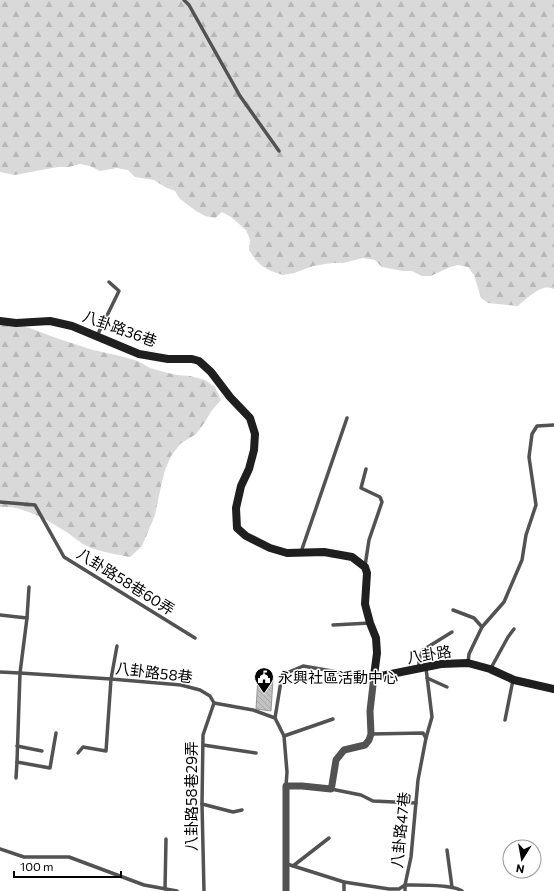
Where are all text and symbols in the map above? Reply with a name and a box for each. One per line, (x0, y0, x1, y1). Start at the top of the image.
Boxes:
street label: 八卦路36巷 (80, 306, 160, 350)
street label: 八卦路58巷60弄 (74, 544, 178, 618)
street label: 八卦路 (405, 642, 453, 666)
street label: 八卦路58巷 (114, 658, 194, 686)
public building icon: 永興社區活動中心 (253, 666, 275, 694)
place label: 永興社區活動中心 (278, 668, 398, 686)
street label: 八卦路58巷29弄 (182, 741, 200, 851)
street label: 八卦路47巷 (387, 791, 413, 869)
north arrow (502, 839, 542, 879)
scale bar (14, 853, 121, 879)
text: 100 m (20, 859, 54, 873)
text: N (515, 862, 525, 876)

